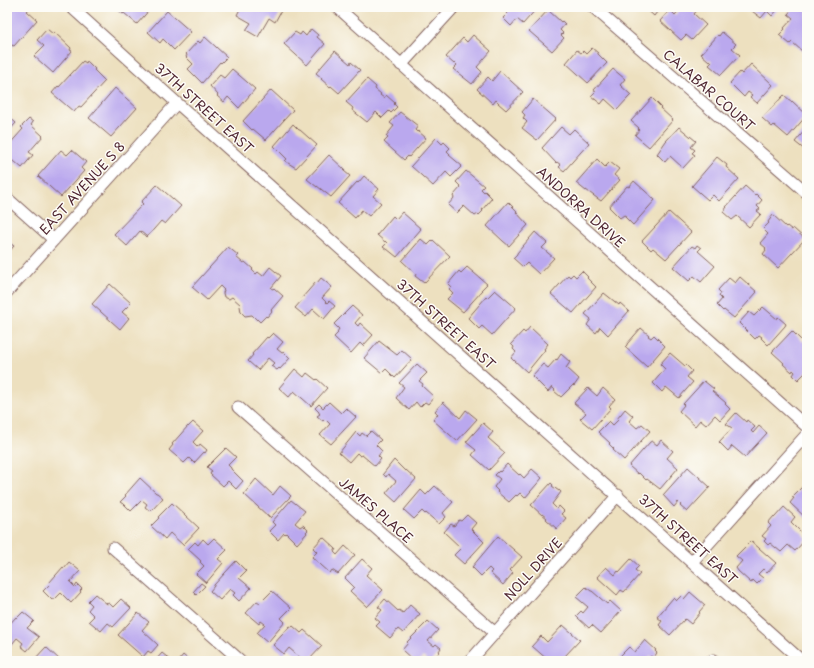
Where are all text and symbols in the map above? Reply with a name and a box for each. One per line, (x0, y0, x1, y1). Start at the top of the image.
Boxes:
street label: CALABAR COURT (659, 44, 759, 135)
street label: 37TH STREET EAST (151, 58, 258, 157)
street label: EAST AVENUE S 8 (35, 137, 129, 238)
street label: ANDORRA DRIVE (533, 162, 630, 251)
street label: 37TH STREET EAST (393, 274, 500, 373)
street label: JAMES PLACE (335, 472, 417, 547)
street label: 37TH STREET EAST (635, 489, 742, 588)
street label: NOLL DRIVE (499, 533, 566, 604)

